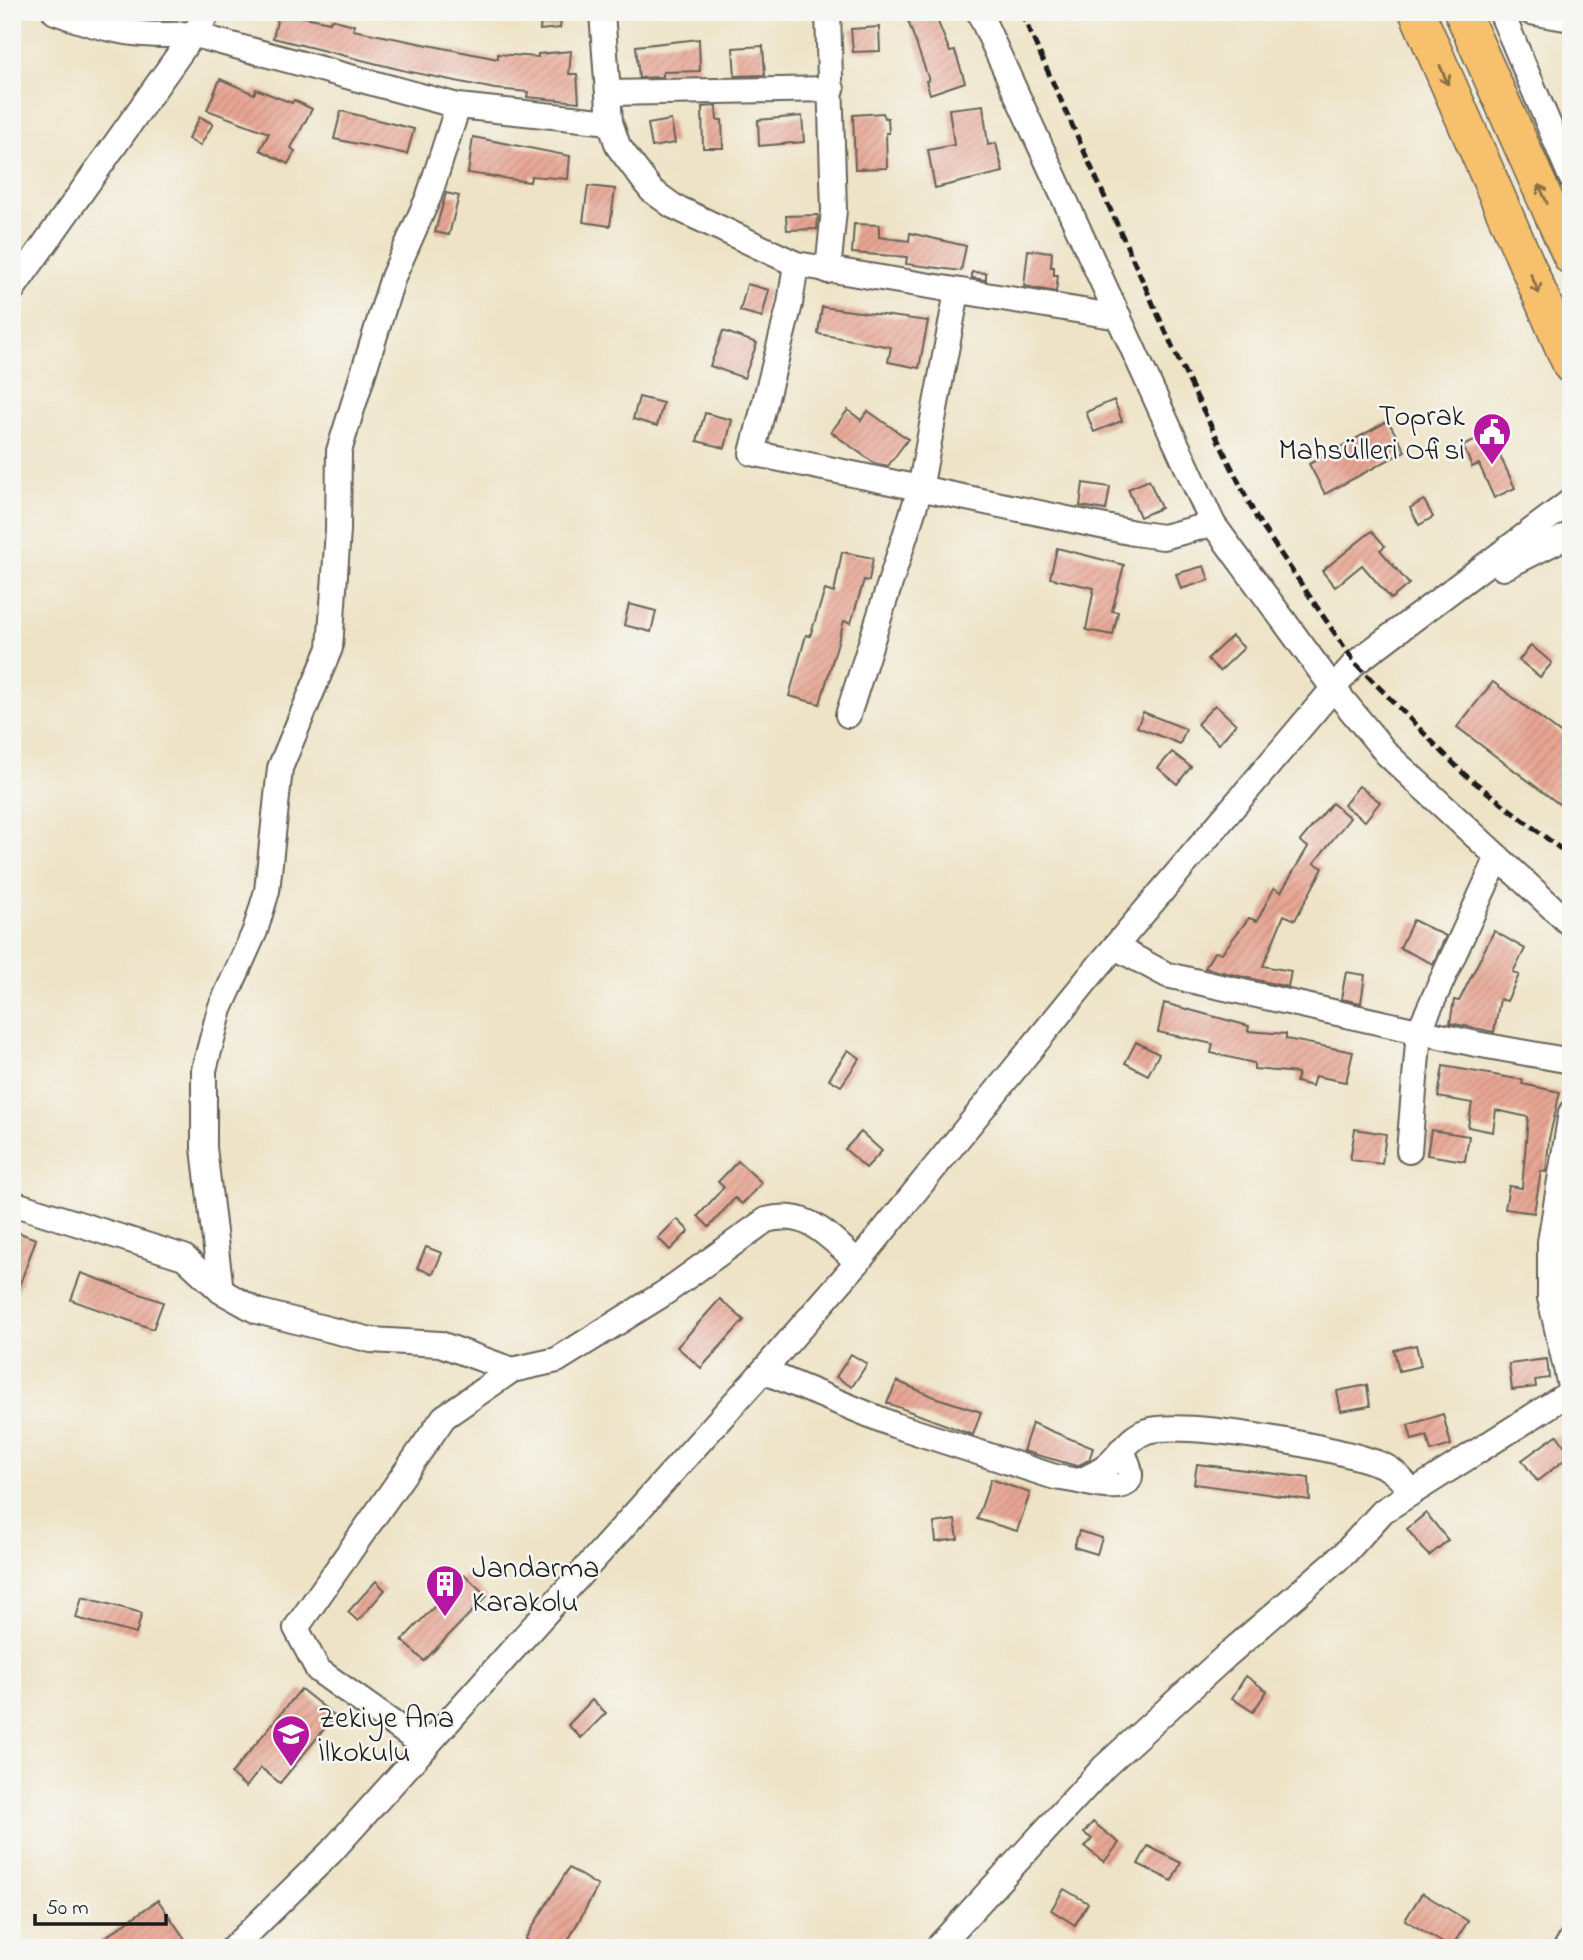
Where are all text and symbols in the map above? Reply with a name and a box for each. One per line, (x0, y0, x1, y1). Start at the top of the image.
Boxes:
one-way arrow (1439, 64, 1452, 85)
one-way arrow (1536, 184, 1549, 206)
one-way arrow (1529, 272, 1542, 294)
place label: Toprak Mahsülleri Ofisi (1279, 396, 1466, 474)
public building icon: Toprak Mahsülleri Ofisi (1471, 411, 1513, 466)
place label: Jandarma Karakolu (472, 1548, 599, 1626)
building icon: Jandarma Karakolu (424, 1563, 466, 1618)
place label: Zekiye Ana İlkokulu (318, 1698, 454, 1776)
school or university icon: Zekiye Ana İlkokulu (270, 1713, 312, 1768)
scale bar (35, 1883, 166, 1927)
text: 50 m (46, 1894, 89, 1924)

